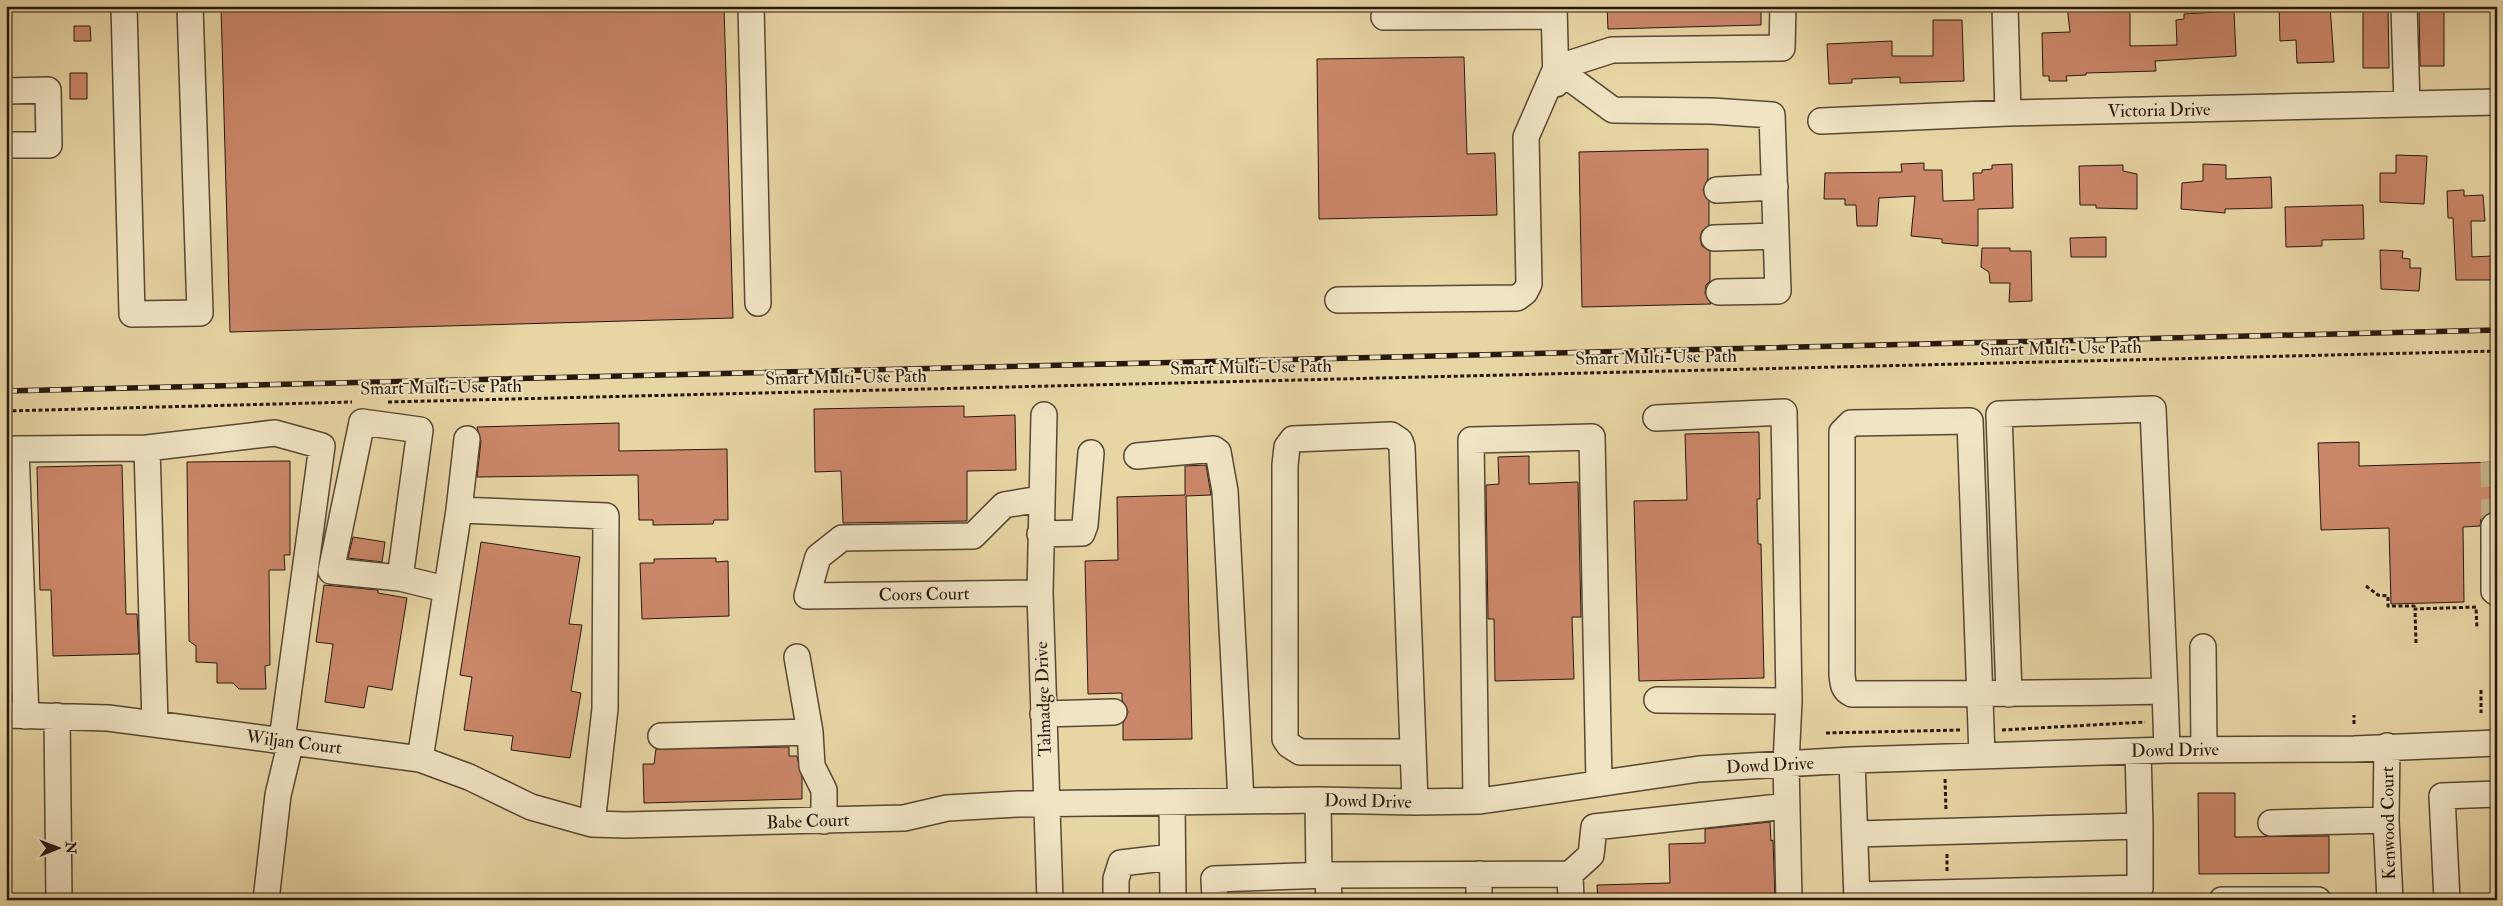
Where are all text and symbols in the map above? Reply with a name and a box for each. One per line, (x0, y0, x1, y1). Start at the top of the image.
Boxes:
street label: Victoria Drive (2107, 98, 2211, 123)
street label: Smart Multi-Use Path (1980, 336, 2143, 361)
street label: Smart Multi-Use Path (1575, 345, 1738, 370)
street label: Smart Multi-Use Path (1170, 355, 1333, 380)
street label: Smart Multi-Use Path (765, 365, 928, 390)
street label: Smart Multi-Use Path (360, 375, 523, 400)
street label: Coors Court (878, 582, 970, 607)
street label: Talmadge Drive (1030, 641, 1057, 757)
street label: Wiljan Court (244, 725, 343, 760)
street label: Dowd Drive (2131, 738, 2220, 763)
street label: Dowd Drive (1725, 752, 1815, 779)
street label: Kenwood Court (2376, 766, 2401, 880)
street label: Dowd Drive (1324, 789, 1413, 814)
street label: Babe Court (766, 809, 850, 834)
north arrow (32, 824, 82, 874)
text: N (62, 840, 79, 855)

